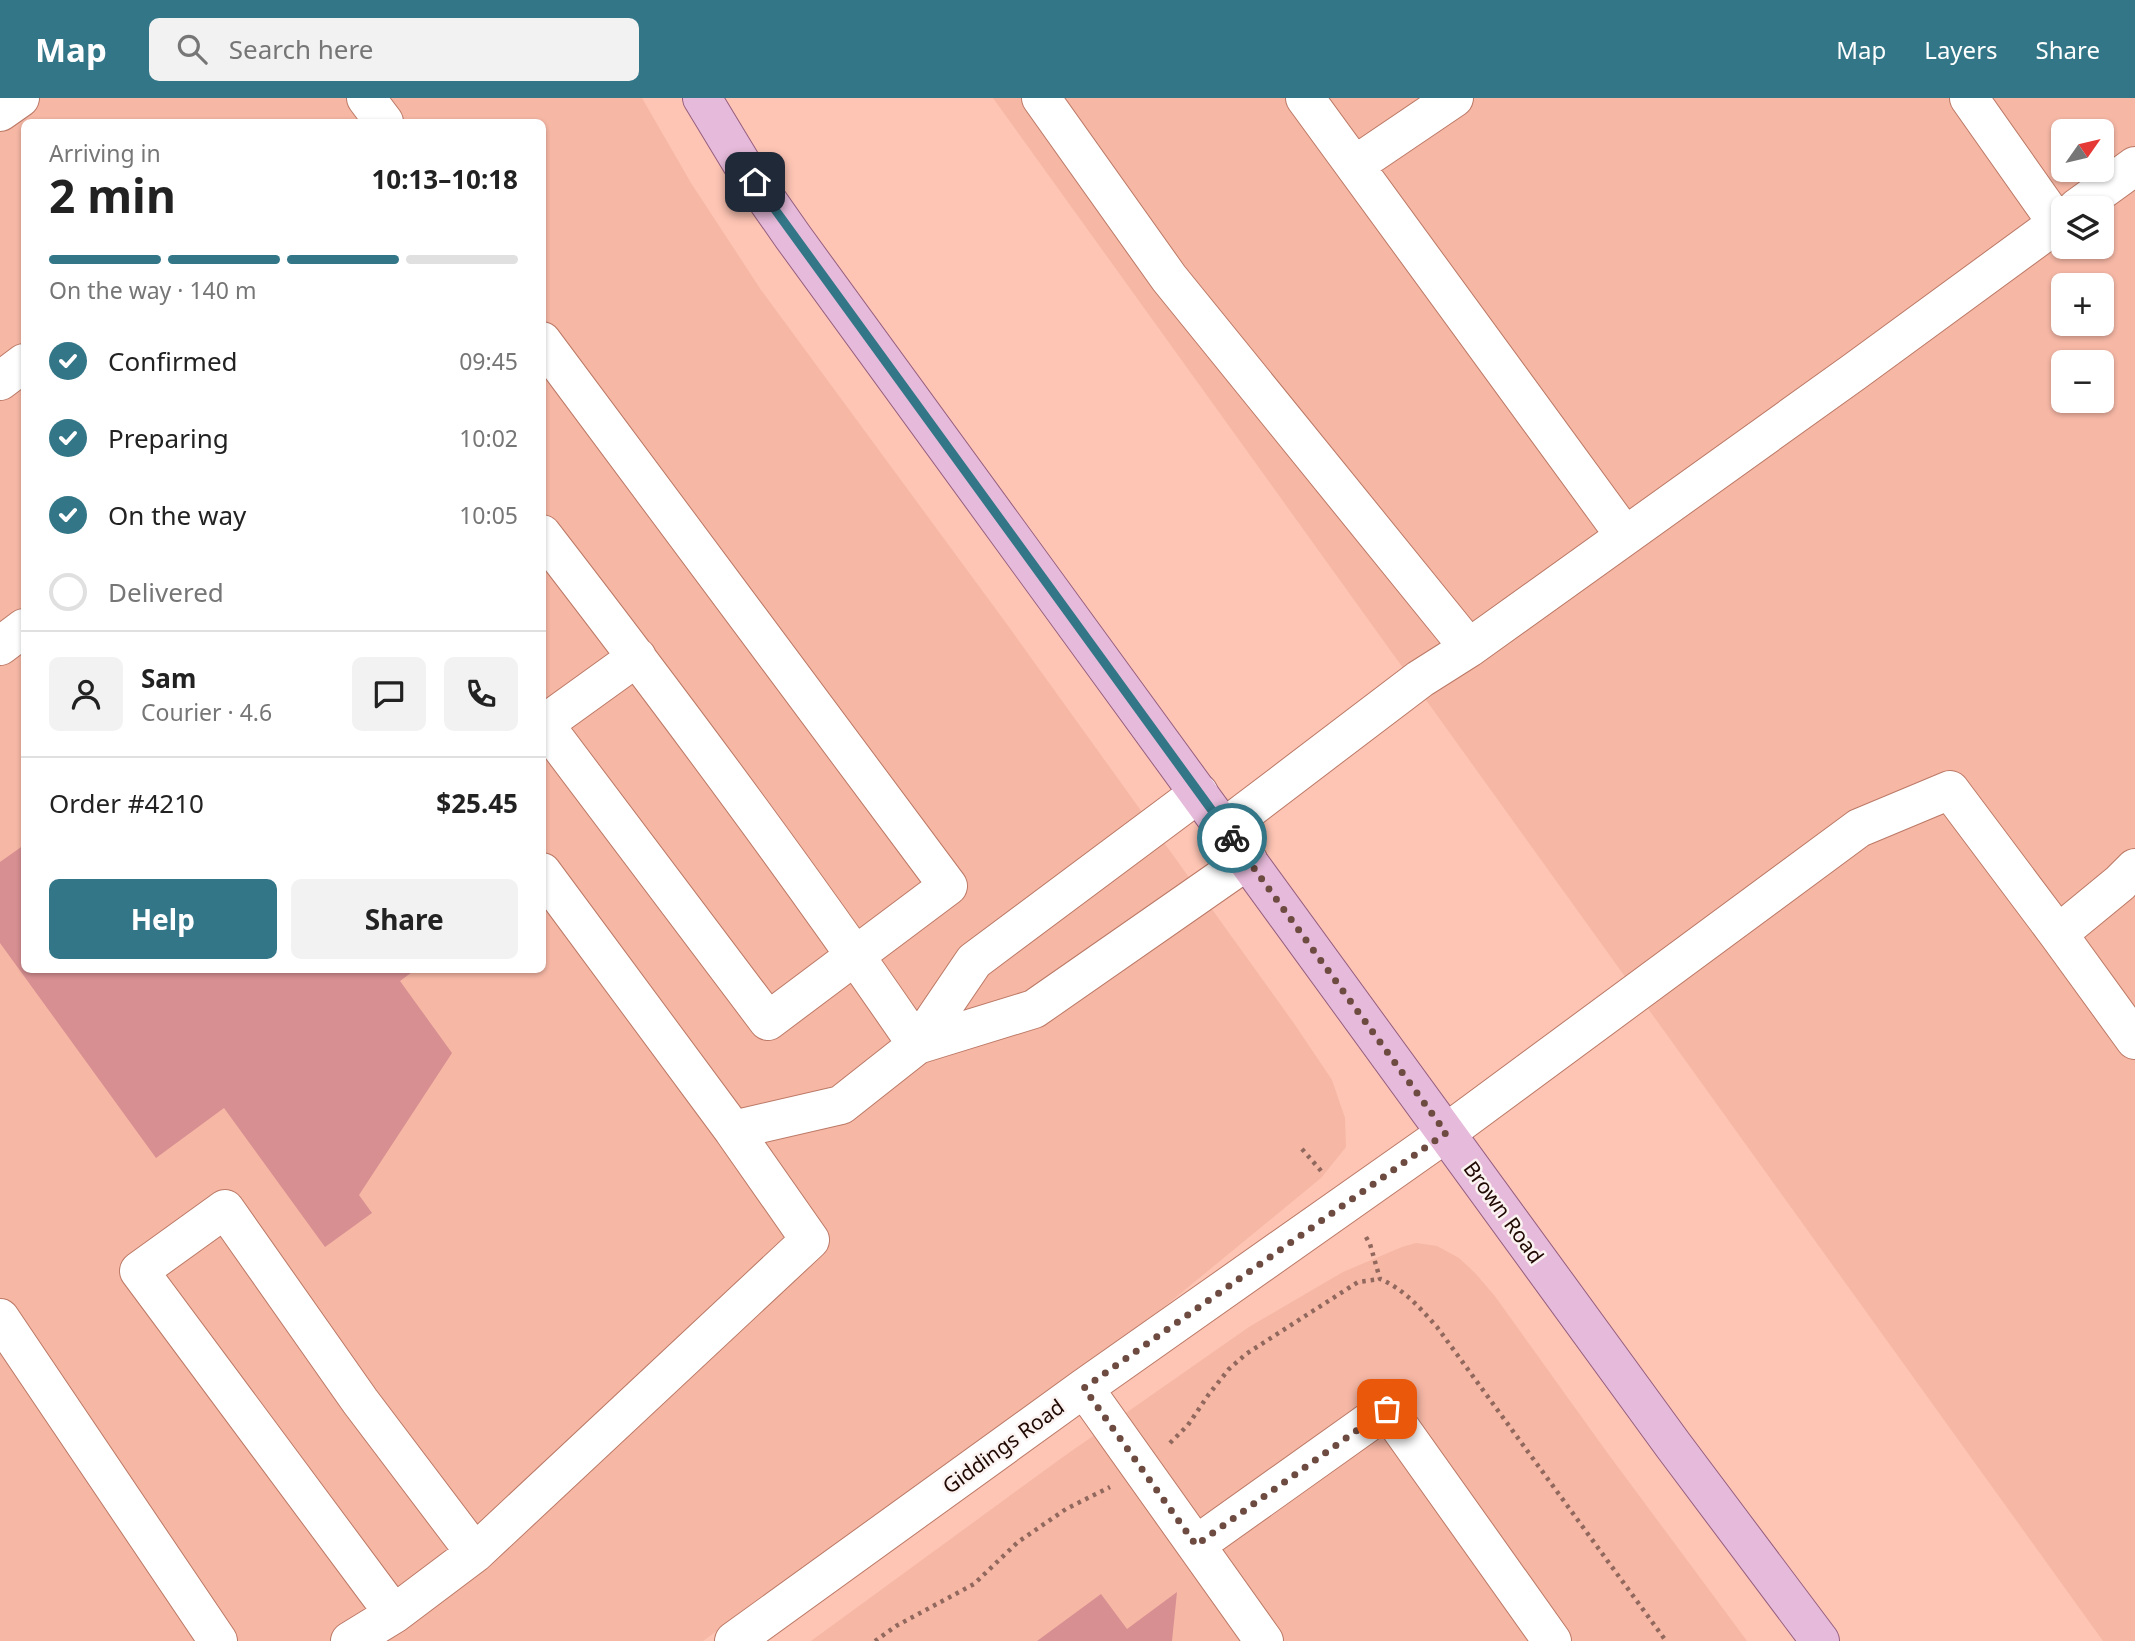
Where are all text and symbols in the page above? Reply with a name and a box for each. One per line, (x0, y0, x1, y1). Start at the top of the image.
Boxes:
search box (149, 18, 639, 81)
text: Map (35, 27, 107, 72)
icon: search (173, 30, 211, 68)
text: Search here (229, 31, 373, 67)
text: Map (1836, 33, 1886, 66)
text: Layers (1924, 33, 1998, 66)
text: Share (2036, 33, 2100, 66)
north arrow (2051, 119, 2114, 182)
map controls (2051, 119, 2114, 413)
text: Arriving in (49, 137, 161, 169)
pin (725, 152, 785, 212)
text: 10:13–10:18 (371, 161, 518, 197)
icon: home (736, 163, 774, 201)
text: 2 min (49, 164, 176, 226)
button: layers (2051, 196, 2114, 259)
button: + (2051, 273, 2114, 336)
text: On the way · 140 m (49, 274, 256, 306)
icon: check (49, 342, 87, 380)
text: Confirmed (108, 343, 238, 379)
text: 09:45 (459, 345, 518, 377)
button: − (2051, 350, 2114, 413)
icon: check (49, 419, 87, 457)
text: Preparing (108, 420, 229, 456)
text: 10:02 (459, 422, 518, 454)
icon: check (49, 496, 87, 534)
text: On the way (108, 497, 246, 533)
text: 10:05 (459, 499, 518, 531)
text: Delivered (108, 574, 224, 610)
button: person (49, 657, 123, 731)
button: chat (352, 657, 426, 731)
button: phone (444, 657, 518, 731)
text: Sam (141, 660, 196, 696)
text: Courier · 4.6 (141, 696, 272, 728)
text: Order #4210 (49, 785, 204, 821)
text: $25.45 (436, 785, 518, 821)
courier (1197, 803, 1267, 873)
icon: bike (1213, 819, 1251, 857)
button: Help (49, 879, 277, 959)
button: Share (291, 879, 518, 959)
street label: Brown Road (1458, 1155, 1550, 1269)
pin (1357, 1379, 1417, 1439)
icon: bag (1368, 1390, 1406, 1428)
street label: Giddings Road (937, 1392, 1069, 1500)

